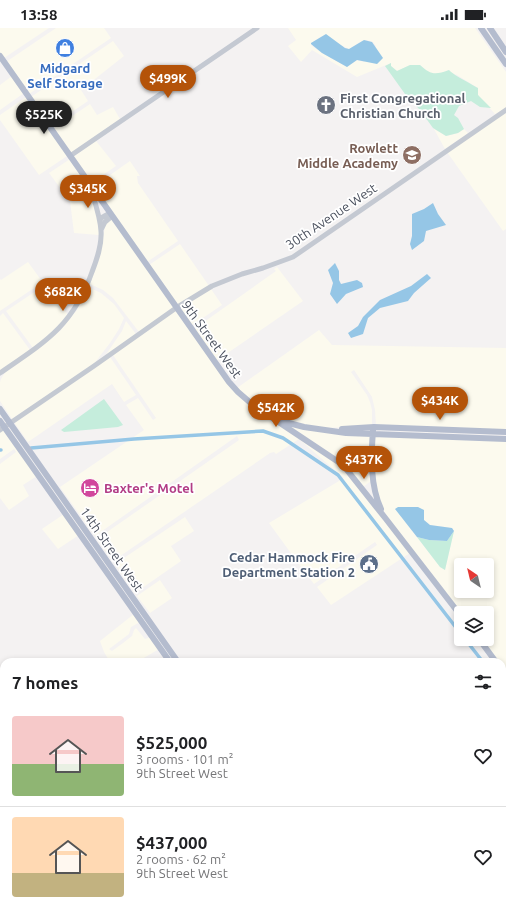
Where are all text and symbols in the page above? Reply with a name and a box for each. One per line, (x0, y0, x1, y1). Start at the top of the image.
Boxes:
text: 13:58 (20, 6, 58, 23)
shop icon: Midgard Self Storage (54, 37, 76, 59)
place label: Midgard Self Storage (27, 61, 103, 90)
pin: $499K (140, 65, 196, 99)
text: $499K (149, 71, 187, 85)
place label: First Congregational Christian Church (340, 91, 466, 120)
church icon: First Congregational Christian Church (315, 94, 337, 116)
pin: $525K (16, 101, 72, 135)
text: $525K (25, 107, 63, 121)
place label: Rowlett Middle Academy (297, 141, 398, 170)
school or university icon: Rowlett Middle Academy (401, 144, 423, 166)
pin: $345K (60, 175, 116, 209)
street label: 30th Avenue West (283, 180, 379, 252)
text: $345K (69, 181, 107, 195)
pin: $682K (35, 278, 91, 312)
text: $682K (44, 284, 82, 298)
street label: 9th Street West (179, 298, 245, 380)
pin: $434K (412, 387, 468, 421)
text: $434K (421, 393, 459, 407)
pin: $542K (248, 394, 304, 428)
text: $542K (257, 400, 295, 414)
pin: $437K (336, 446, 392, 480)
text: $437K (345, 452, 383, 466)
hotel icon: Baxter's Motel (79, 477, 101, 499)
place label: Baxter's Motel (104, 481, 194, 495)
street label: 14th Street West (78, 504, 146, 594)
place label: Cedar Hammock Fire Department Station 2 (222, 550, 355, 579)
public building icon: Cedar Hammock Fire Department Station 2 (358, 553, 380, 575)
north arrow (454, 558, 494, 598)
map controls (454, 558, 494, 646)
button: layers (454, 606, 494, 646)
icon: filters (472, 671, 494, 693)
text: 7 homes (12, 673, 78, 692)
icon: home (44, 732, 92, 780)
text: $525,000 (136, 733, 207, 752)
icon: heart (472, 745, 494, 767)
text: 3 rooms · 101 m² (136, 752, 233, 766)
text: 9th Street West (136, 766, 228, 780)
icon: home (44, 833, 92, 881)
text: $437,000 (136, 833, 207, 852)
icon: heart (472, 846, 494, 868)
text: 2 rooms · 62 m² (136, 852, 226, 866)
text: 9th Street West (136, 866, 228, 880)

